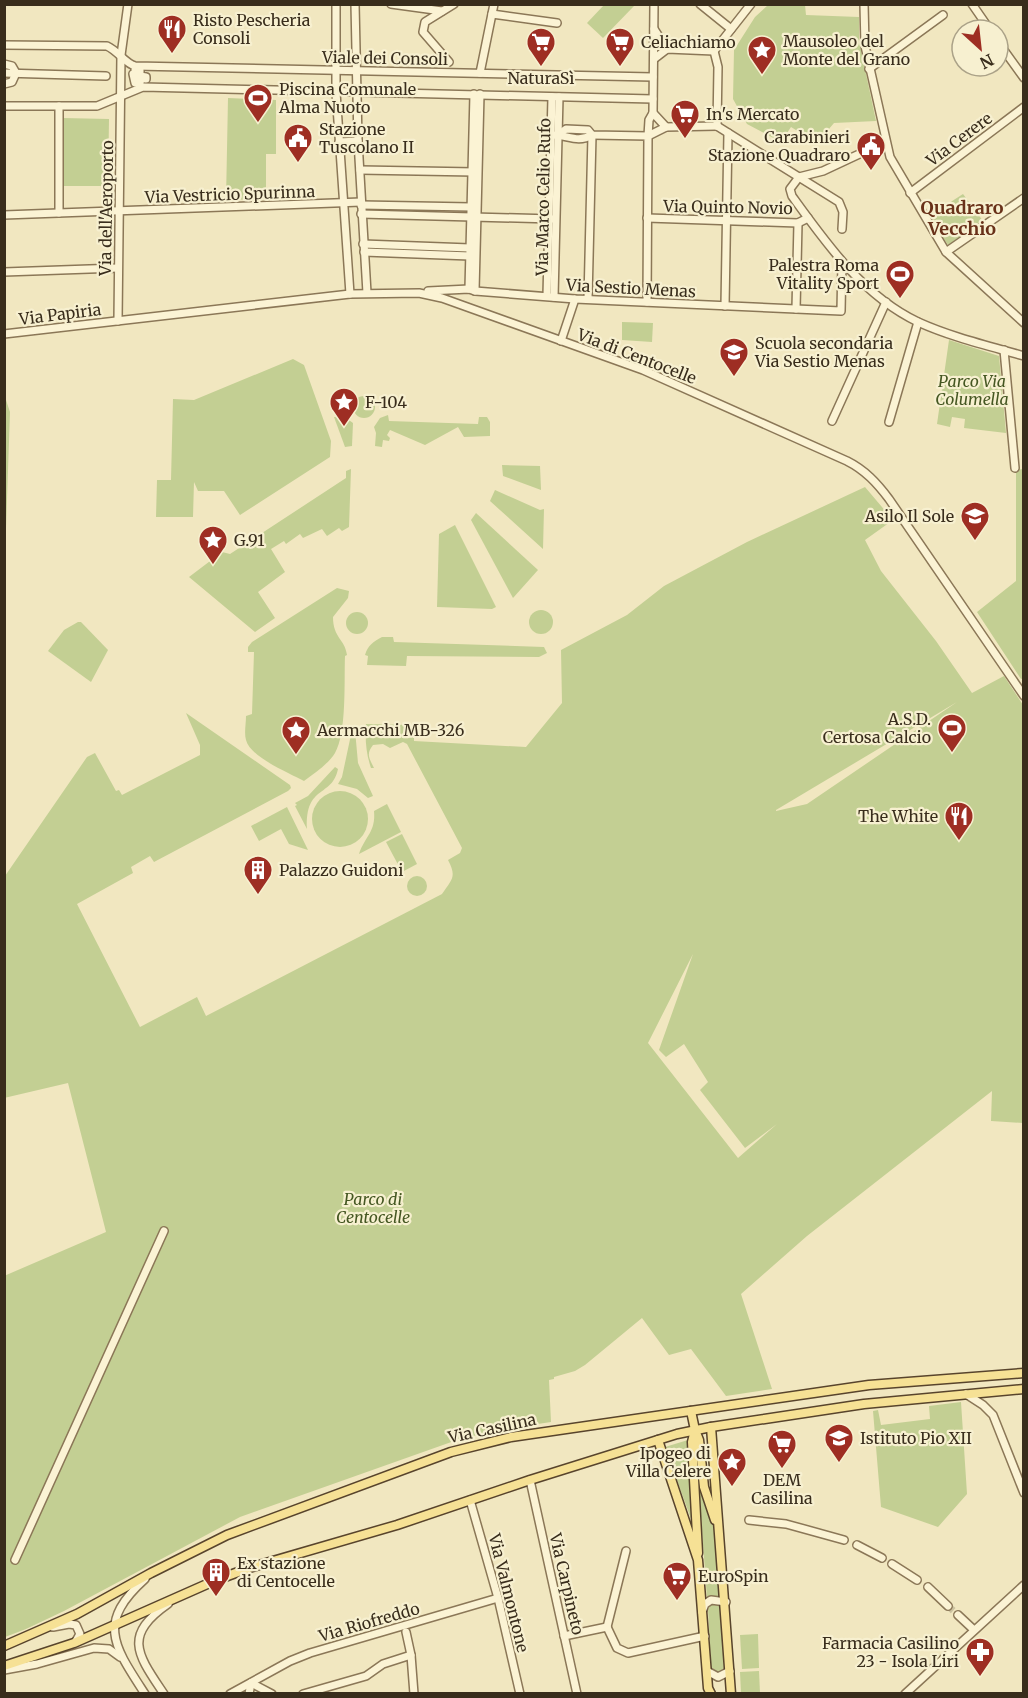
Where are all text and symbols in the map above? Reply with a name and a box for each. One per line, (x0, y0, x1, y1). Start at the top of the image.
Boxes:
place label: Risto Pescheria Consoli (193, 10, 311, 48)
restaurant icon: Risto Pescheria Consoli (156, 13, 188, 55)
north arrow (950, 18, 1010, 78)
supermarket icon: NaturaSì (525, 26, 557, 68)
supermarket icon: Celiachiamo (604, 26, 636, 68)
place label: Mausoleo del Monte del Grano (783, 31, 910, 69)
place label: Celiachiamo (641, 32, 736, 52)
place icon: Mausoleo del Monte del Grano (746, 34, 778, 76)
street label: Viale dei Consoli (321, 47, 448, 69)
text: N (976, 50, 997, 73)
place label: NaturaSì (508, 68, 574, 88)
place label: Piscina Comunale Alma Nuoto (278, 79, 416, 117)
sports icon: Piscina Comunale Alma Nuoto (242, 82, 274, 124)
supermarket icon: In's Mercato (669, 98, 701, 140)
place label: In's Mercato (706, 104, 799, 124)
street label: Via Cerere (921, 108, 996, 171)
street label: Via Marco Celio Rufo (532, 118, 554, 277)
place label: Stazione Tuscolano II (319, 119, 414, 157)
public building icon: Stazione Tuscolano II (282, 122, 314, 164)
place label: Carabinieri Stazione Quadraro (708, 127, 850, 165)
public building icon: Carabinieri Stazione Quadraro (855, 130, 887, 172)
street label: Via dell'Aeroporto (95, 140, 117, 277)
street label: Via Vestricio Spurinna (144, 181, 316, 207)
street label: Via Quinto Novio (662, 196, 793, 218)
district label: Quadraro Vecchio (920, 196, 1004, 240)
place label: Palestra Roma Vitality Sport (768, 255, 880, 293)
sports icon: Palestra Roma Vitality Sport (884, 258, 916, 300)
street label: Via Sestio Menas (565, 275, 697, 301)
street label: Via Papiria (17, 299, 103, 329)
street label: Via di Centocelle (574, 324, 699, 388)
place label: Scuola secondaria Via Sestio Menas (754, 333, 893, 371)
school or university icon: Scuola secondaria Via Sestio Menas (718, 336, 750, 378)
park label: Parco Via Columella (935, 371, 1009, 409)
place icon: F-104 (328, 386, 360, 428)
place label: F-104 (365, 392, 407, 412)
school or university icon: Asilo Il Sole (959, 500, 991, 542)
place label: Asilo Il Sole (864, 506, 954, 526)
place icon: G.91 (197, 524, 229, 566)
place label: G.91 (234, 530, 264, 550)
place label: A.S.D. Certosa Calcio (823, 709, 931, 747)
sports icon: A.S.D. Certosa Calcio (936, 712, 968, 754)
place icon: Aermacchi MB-326 (280, 714, 312, 756)
place label: Aermacchi MB-326 (316, 720, 465, 740)
restaurant icon: The White (943, 800, 975, 842)
place label: The White (858, 806, 938, 826)
building icon: Palazzo Guidoni (242, 854, 274, 896)
place label: Palazzo Guidoni (279, 860, 403, 880)
park label: Parco di Centocelle (336, 1189, 410, 1227)
street label: Via Casilina (445, 1409, 538, 1447)
school or university icon: Istituto Pio XII (823, 1422, 855, 1464)
supermarket icon: DEM Casilina (766, 1428, 798, 1470)
place label: Istituto Pio XII (860, 1428, 972, 1448)
place label: Ipogeo di Villa Celere (625, 1443, 711, 1481)
place icon: Ipogeo di Villa Celere (716, 1446, 748, 1488)
place label: DEM Casilina (751, 1470, 813, 1508)
street label: Via Carpineto (545, 1530, 588, 1637)
street label: Via Valmontone (484, 1531, 533, 1654)
place label: Ex stazione di Centocelle (237, 1553, 335, 1591)
building icon: Ex stazione di Centocelle (200, 1556, 232, 1598)
supermarket icon: EuroSpin (661, 1560, 693, 1602)
place label: EuroSpin (698, 1566, 769, 1586)
street label: Via Riofreddo (315, 1598, 422, 1646)
place label: Farmacia Casilino 23 - Isola Liri (822, 1633, 959, 1671)
pharmacy icon: Farmacia Casilino 23 - Isola Liri (964, 1636, 996, 1678)

